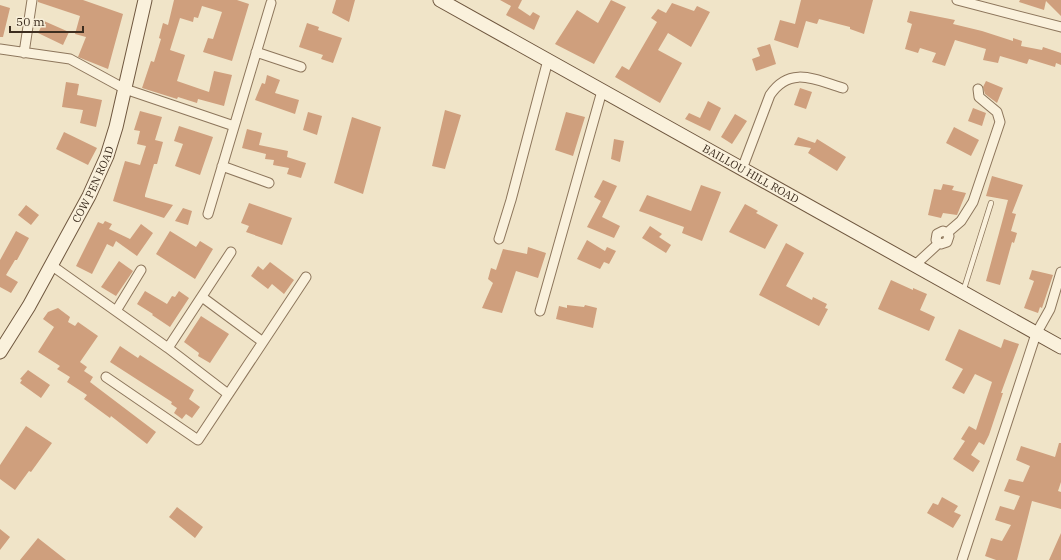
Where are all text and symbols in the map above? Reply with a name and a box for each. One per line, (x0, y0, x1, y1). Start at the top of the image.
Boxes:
scale bar (10, 8, 83, 34)
text: 50 m (16, 14, 45, 29)
street label: BAILLOU HILL ROAD (700, 141, 802, 206)
street label: COW PEN ROAD (69, 144, 117, 225)

